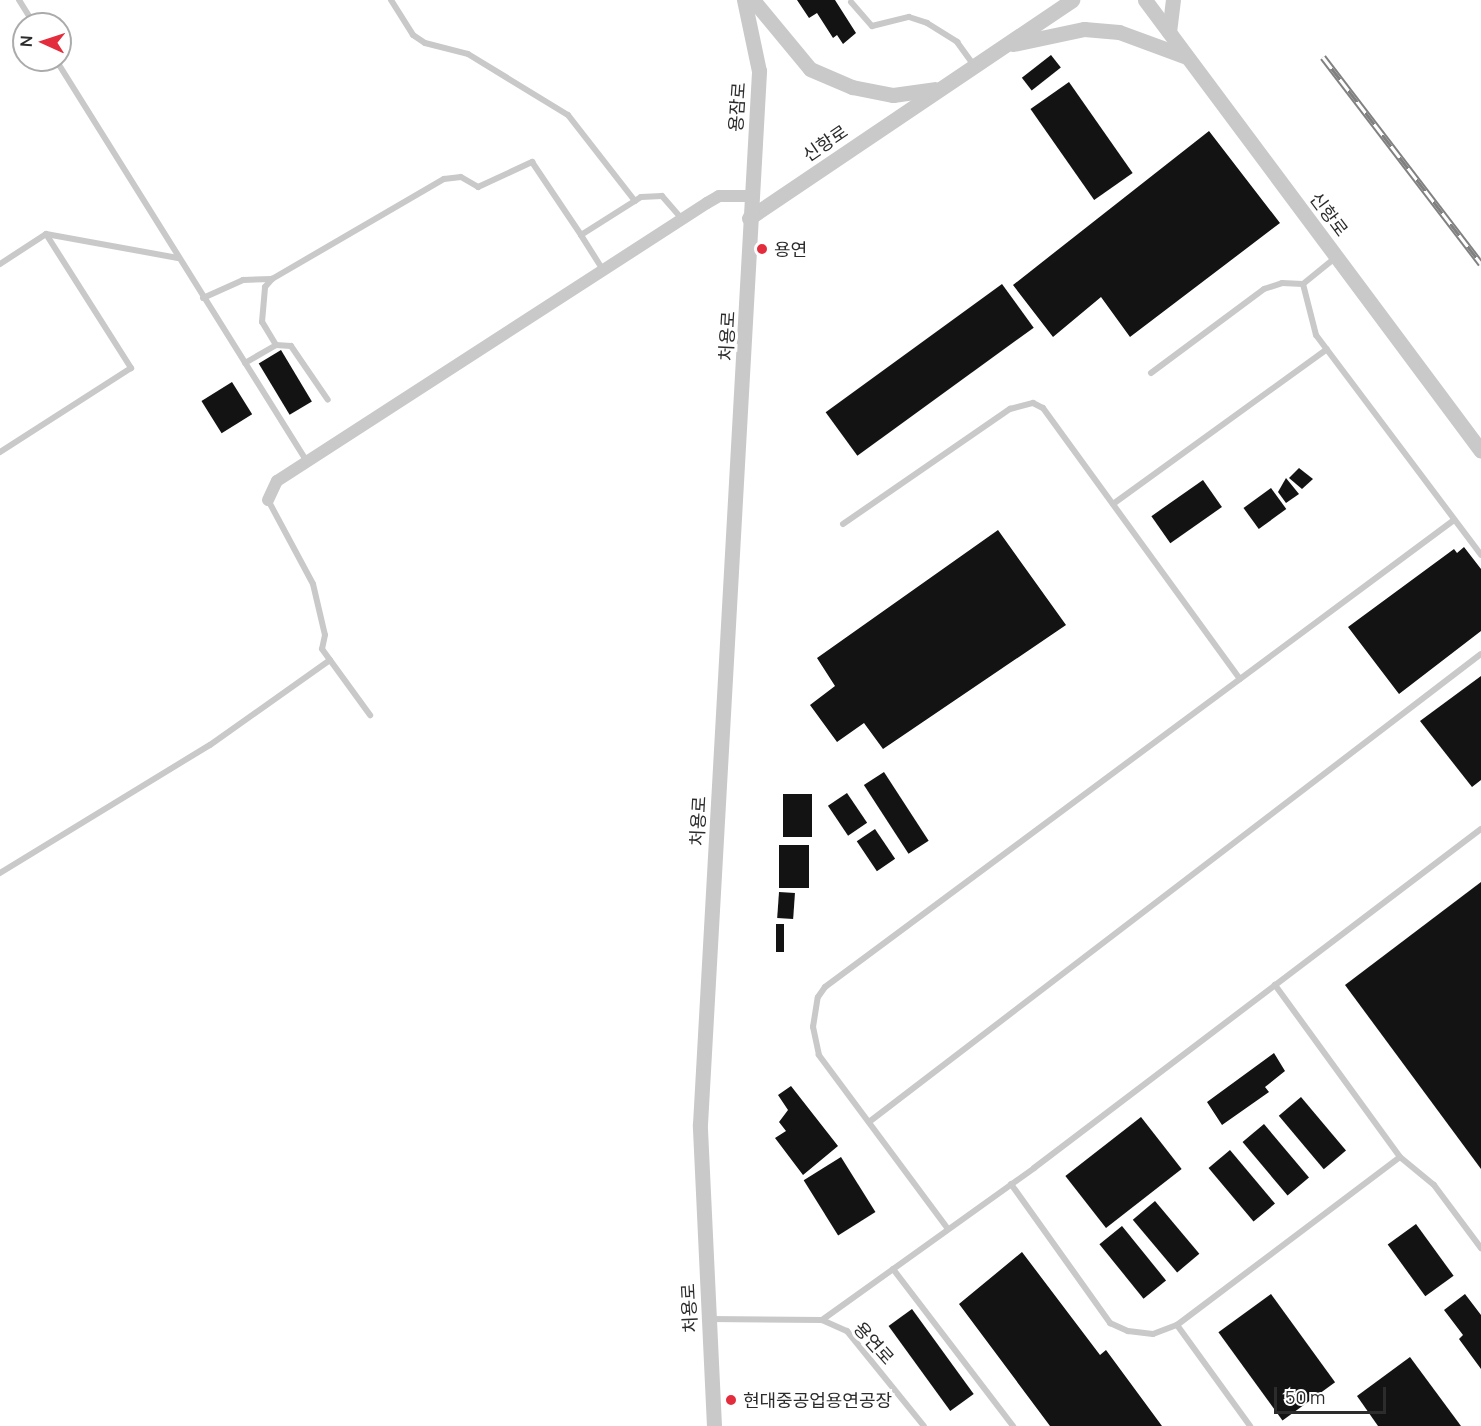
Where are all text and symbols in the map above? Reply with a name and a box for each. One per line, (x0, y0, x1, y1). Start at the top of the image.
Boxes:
north arrow (12, 12, 72, 72)
text: N (15, 35, 37, 47)
street label: 용잠로 (724, 81, 750, 133)
street label: 신항로 (798, 120, 852, 166)
street label: 신항로 (1305, 188, 1353, 240)
place label: 용연 (774, 238, 807, 260)
marker: 용연 (755, 242, 769, 256)
street label: 처용로 (715, 311, 739, 361)
street label: 처용로 (686, 796, 710, 846)
street label: 처용로 (677, 1283, 701, 1333)
street label: 용연로 (849, 1317, 899, 1369)
scale bar (1277, 1375, 1390, 1413)
text: 50 m (1285, 1385, 1325, 1409)
place label: 현대중공업용연공장 (743, 1389, 892, 1411)
marker: 현대중공업용연공장 (724, 1393, 738, 1407)

